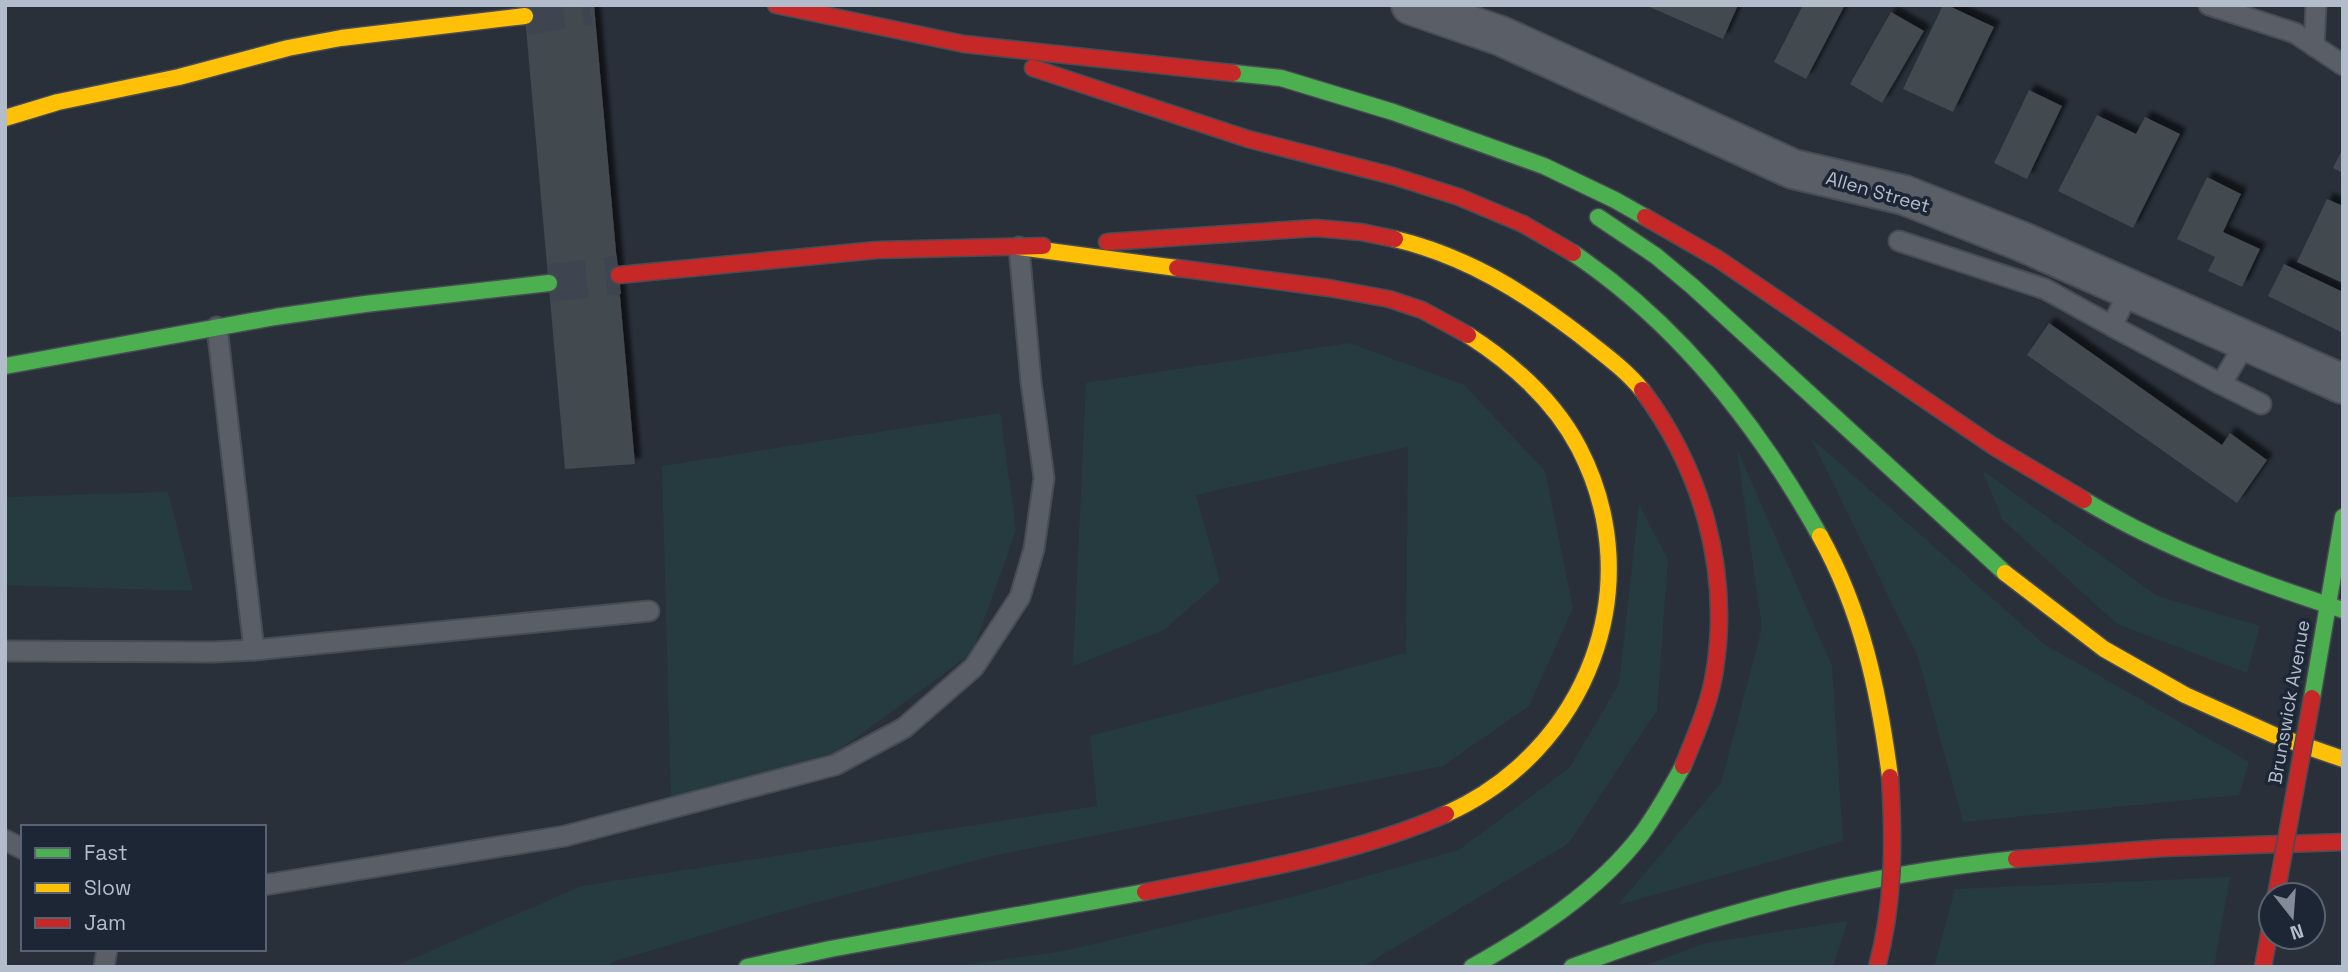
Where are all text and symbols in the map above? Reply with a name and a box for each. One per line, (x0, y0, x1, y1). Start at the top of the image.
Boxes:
street label: Allen Street (1823, 165, 1933, 219)
street label: Brunswick Avenue (2262, 618, 2316, 786)
legend (21, 825, 266, 951)
text: Fast (84, 839, 128, 866)
text: Slow (84, 874, 132, 901)
north arrow (2257, 881, 2327, 951)
text: Jam (84, 909, 126, 936)
text: N (2287, 918, 2307, 946)

